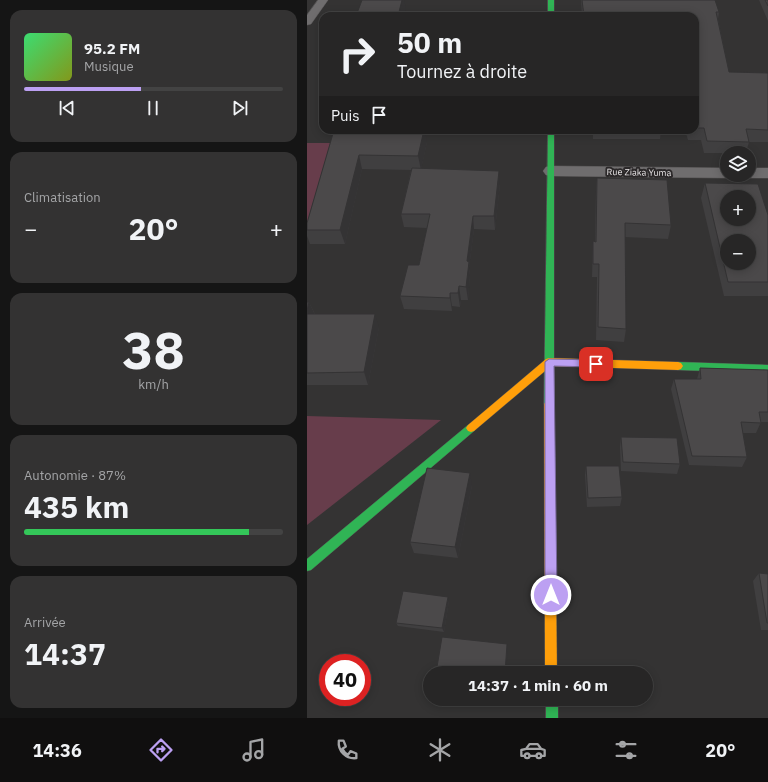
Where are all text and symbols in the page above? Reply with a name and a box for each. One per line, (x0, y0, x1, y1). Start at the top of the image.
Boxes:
text: 50 m (397, 24, 462, 61)
icon: right (331, 28, 383, 80)
text: 95.2 FM (84, 39, 140, 58)
text: Musique (84, 58, 134, 75)
text: Tournez à droite (397, 60, 527, 83)
icon: previous (56, 97, 78, 119)
icon: pause (142, 97, 164, 119)
icon: next (229, 97, 251, 119)
icon: arrive (368, 104, 390, 126)
text: Puis (331, 106, 360, 125)
map controls (720, 146, 756, 270)
button: layers (720, 146, 756, 182)
street label: Rue Ziaka Yuma (607, 166, 672, 178)
text: Climatisation (24, 189, 101, 206)
button: + (720, 190, 756, 226)
text: 20° (128, 209, 179, 248)
text: − (24, 214, 37, 243)
text: + (270, 214, 283, 243)
button: − (720, 234, 756, 270)
text: 38 (122, 316, 185, 383)
pin (579, 347, 613, 381)
icon: arrive (585, 353, 607, 375)
text: km/h (138, 376, 169, 393)
text: Autonomie · 87% (24, 467, 126, 484)
text: 435 km (24, 487, 129, 526)
position arrow (530, 574, 572, 616)
text: Arrivée (24, 614, 66, 631)
text: 14:37 (24, 634, 106, 673)
speed limit sign: 40 (319, 654, 371, 706)
text: 14:37 · 1 min · 60 m (468, 676, 608, 695)
icon: directions (147, 736, 175, 764)
icon: music (240, 736, 268, 764)
icon: phone (333, 736, 361, 764)
icon: climate (426, 736, 454, 764)
icon: car (519, 736, 547, 764)
icon: filters (612, 736, 640, 764)
text: 14:36 (33, 739, 82, 762)
text: 20° (705, 739, 735, 762)

